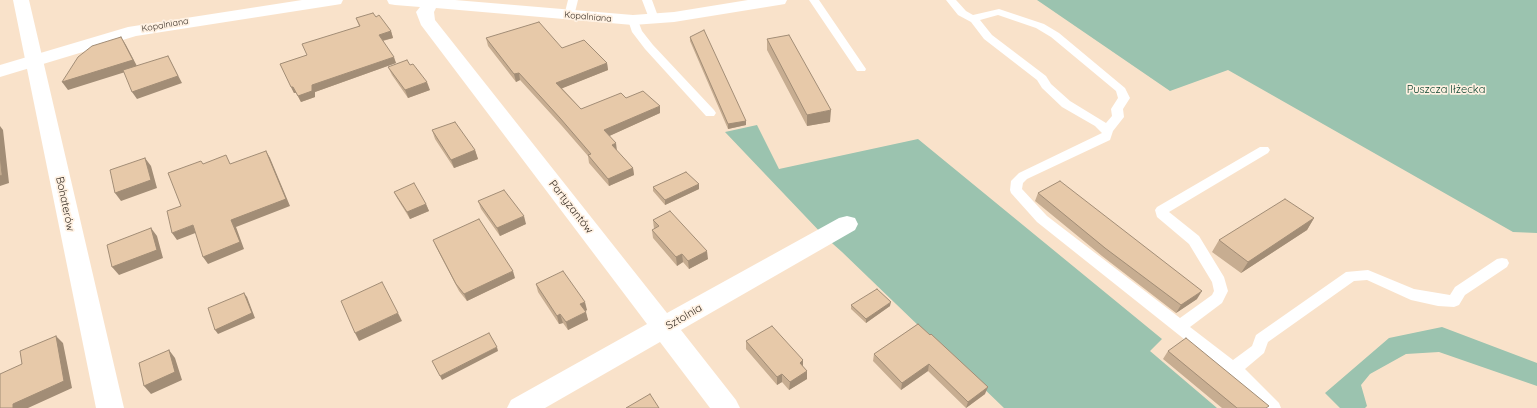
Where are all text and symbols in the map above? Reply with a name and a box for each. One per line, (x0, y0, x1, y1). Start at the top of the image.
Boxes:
street label: Kopalniana (564, 10, 612, 24)
street label: Kopalniana (141, 16, 189, 34)
park label: Puszcza Iłżecka (1407, 83, 1485, 97)
street label: Bohaterów (53, 175, 77, 233)
street label: Partyzantów (546, 178, 596, 236)
street label: Sztolnia (664, 301, 704, 333)

